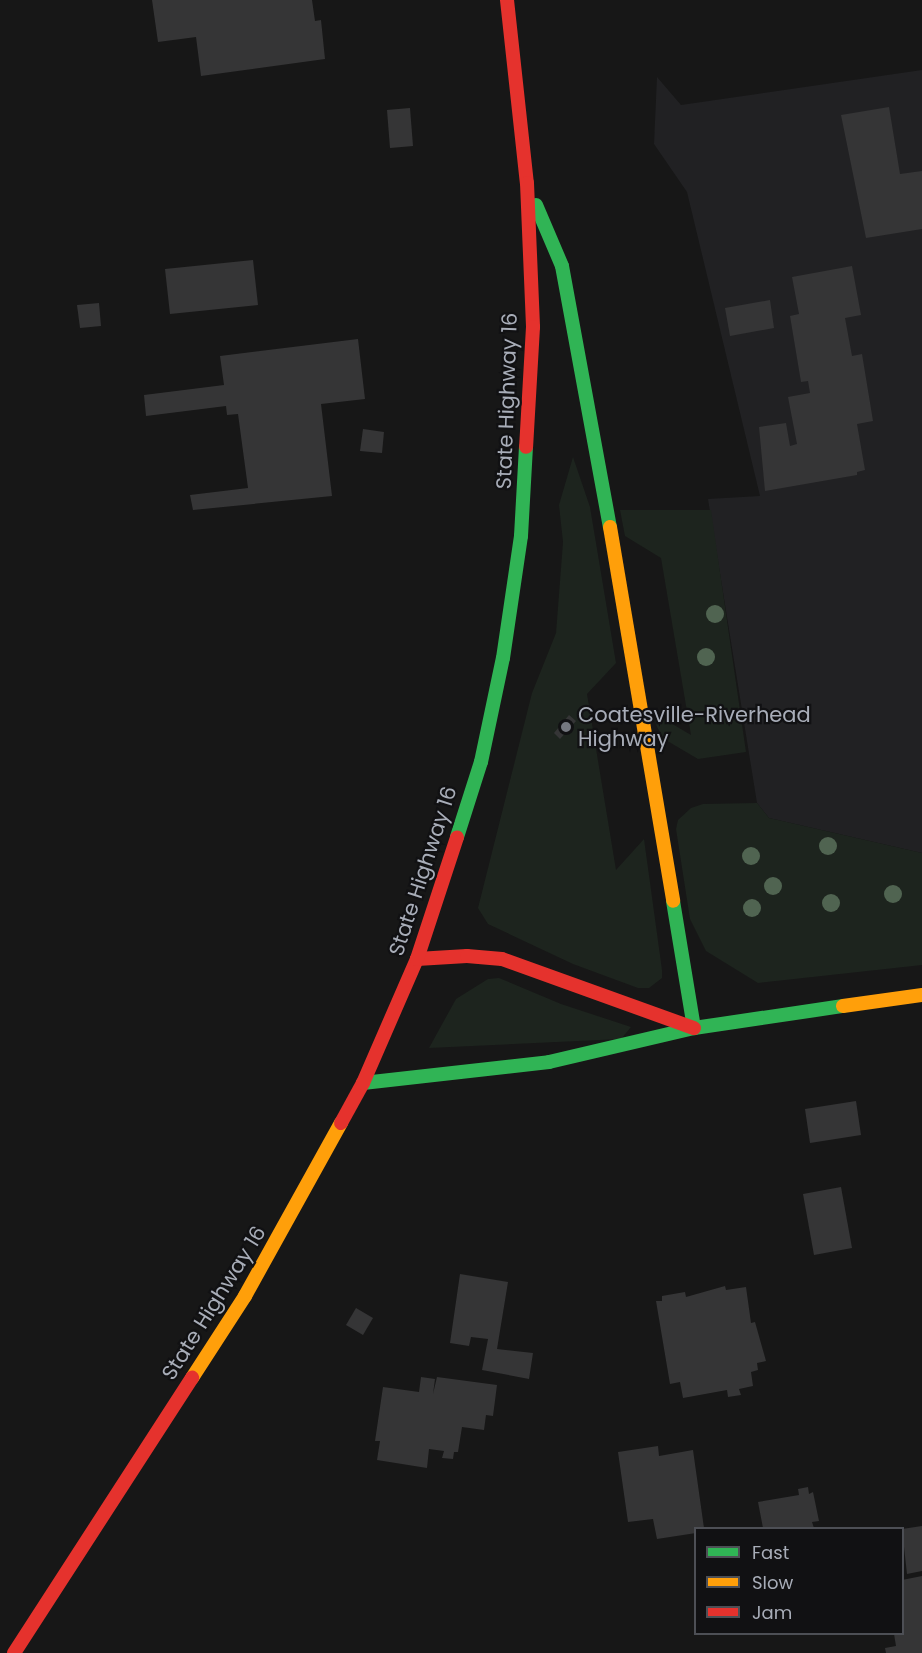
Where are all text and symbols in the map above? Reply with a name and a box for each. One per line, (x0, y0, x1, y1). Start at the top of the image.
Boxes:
street label: State Highway 16 (491, 312, 523, 490)
place label: Coatesville-Riverhead Highway (578, 702, 811, 752)
marker: Coatesville-Riverhead Highway (559, 720, 573, 734)
street label: State Highway 16 (384, 783, 462, 959)
street label: State Highway 16 (157, 1221, 271, 1385)
legend (694, 1527, 904, 1635)
text: Fast (752, 1540, 789, 1565)
text: Slow (752, 1570, 793, 1595)
text: Jam (752, 1600, 792, 1625)

